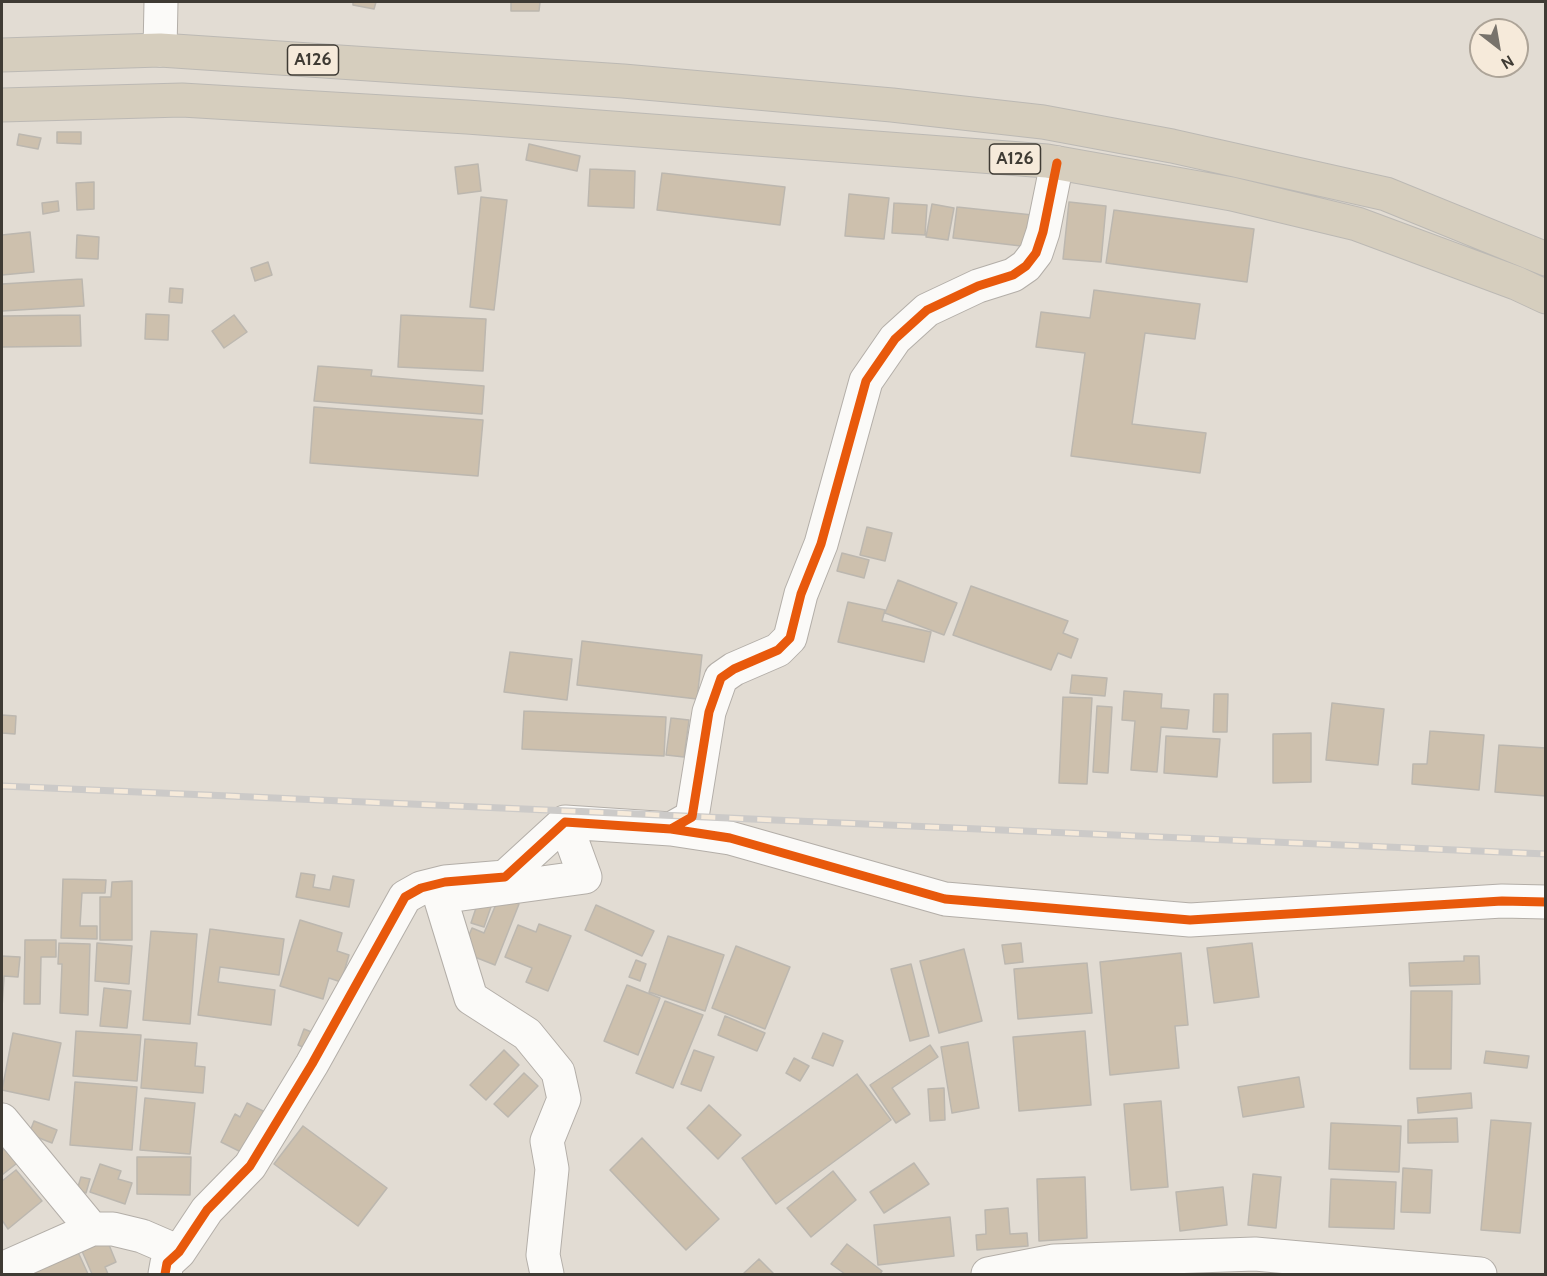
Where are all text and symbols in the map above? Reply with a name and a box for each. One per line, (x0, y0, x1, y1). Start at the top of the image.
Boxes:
north arrow (1469, 18, 1529, 78)
road number: A126 (288, 45, 338, 75)
text: N (1498, 51, 1517, 73)
road number: A126 (990, 144, 1040, 174)

